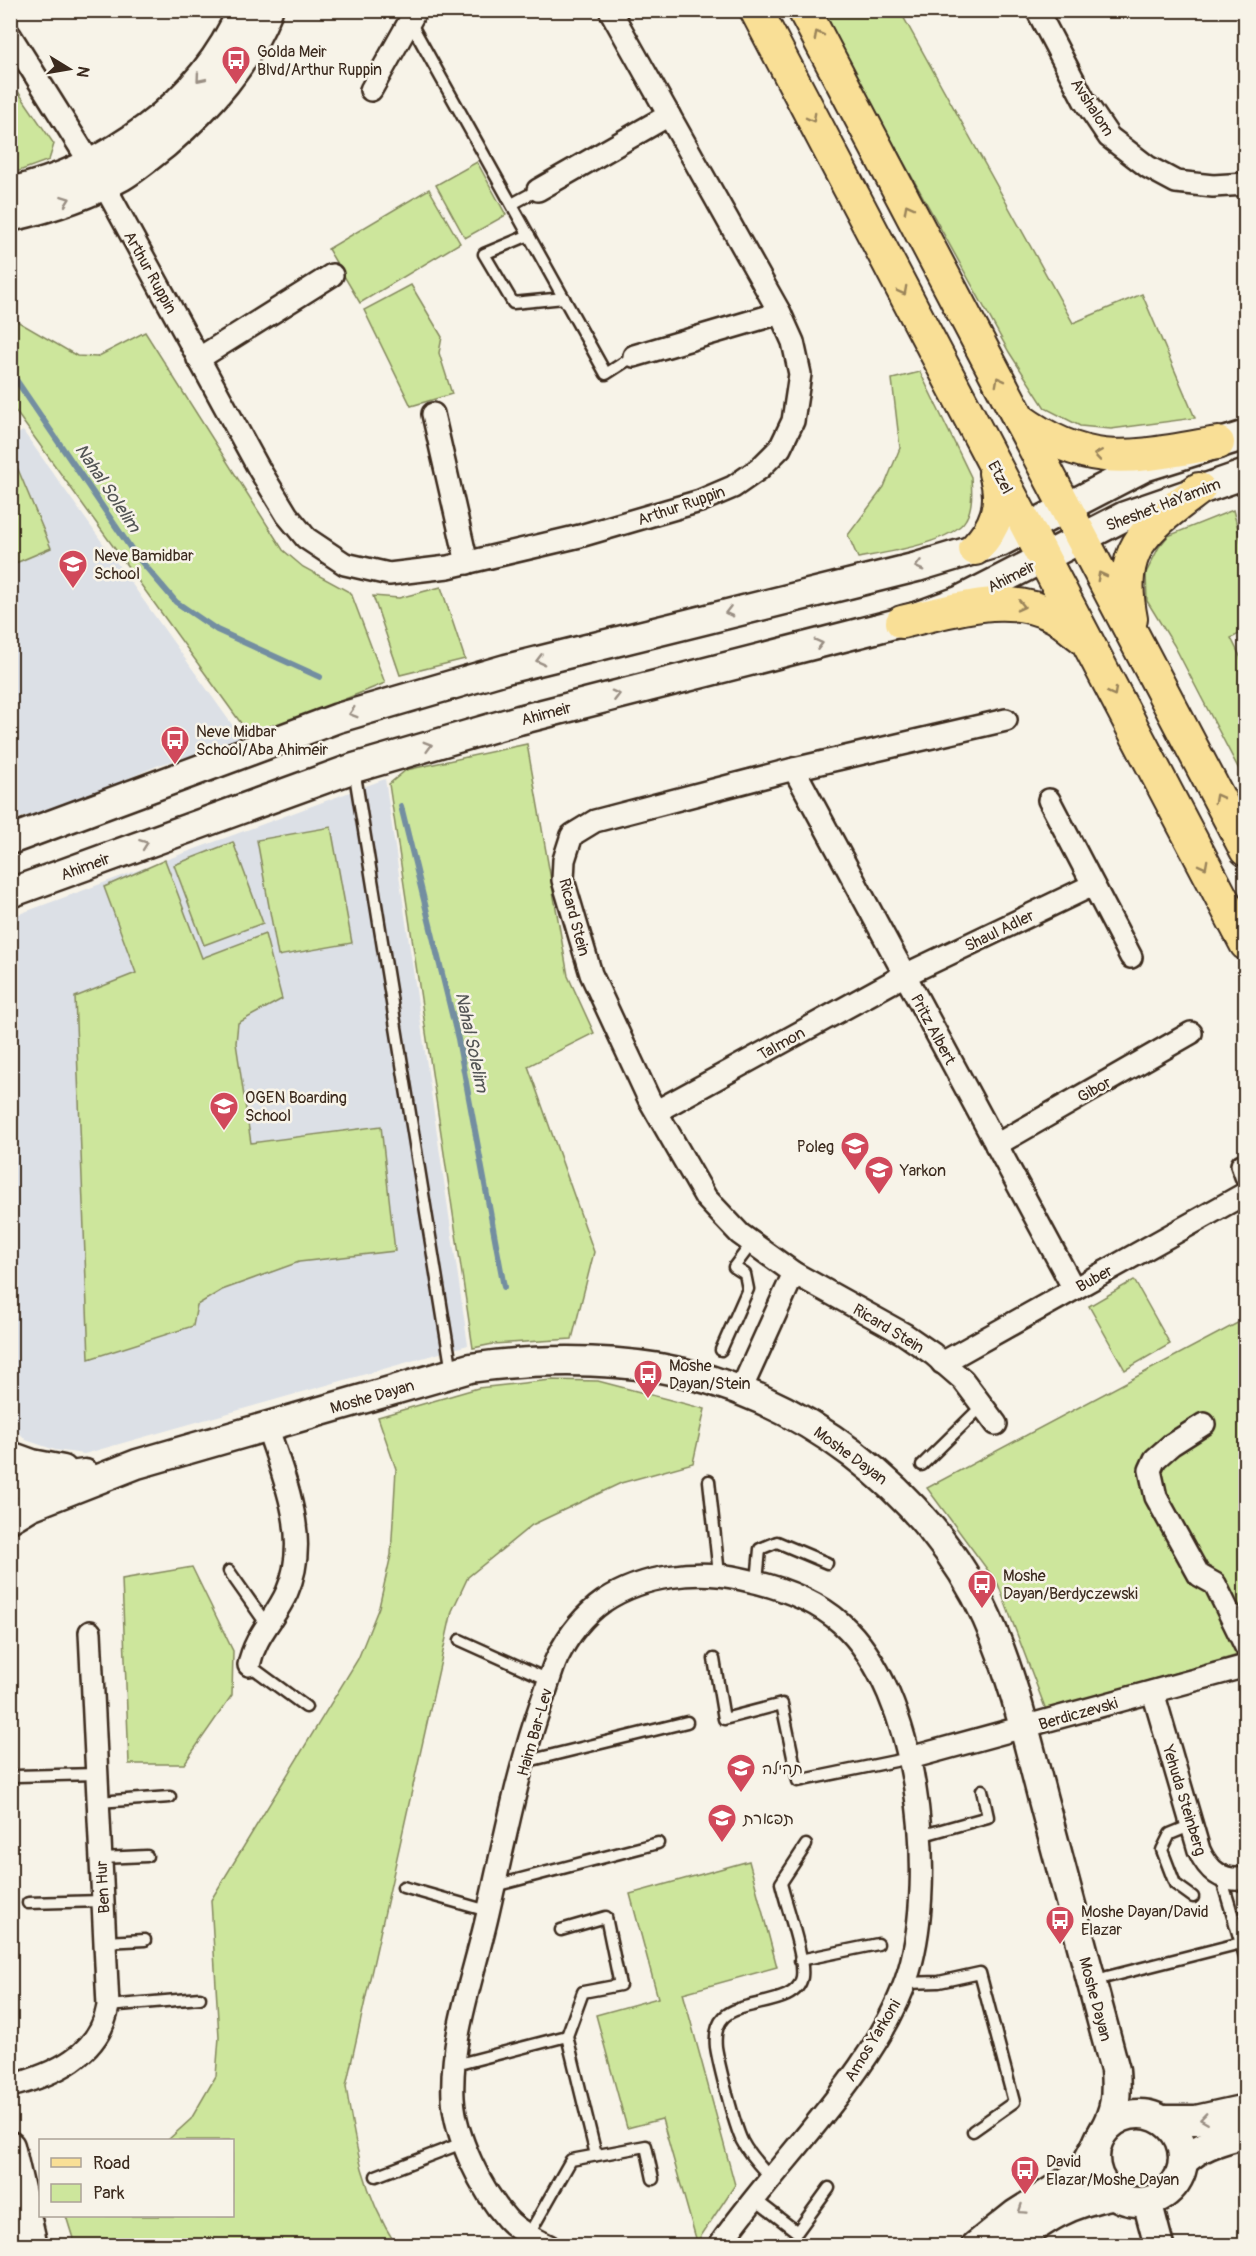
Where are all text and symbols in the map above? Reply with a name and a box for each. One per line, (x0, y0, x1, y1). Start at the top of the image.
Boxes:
one-way arrow (813, 31, 825, 42)
north arrow (39, 39, 99, 99)
place label: Golda Meir Blvd/Arthur Ruppin (257, 42, 382, 80)
bus stop icon: Golda Meir Blvd/Arthur Ruppin (220, 44, 252, 86)
text: N (72, 64, 94, 79)
one-way arrow (196, 71, 207, 82)
street label: Avshalom (1066, 75, 1118, 140)
one-way arrow (805, 112, 817, 123)
one-way arrow (60, 194, 71, 207)
one-way arrow (904, 204, 915, 214)
street label: Arthur Ruppin (119, 228, 181, 317)
one-way arrow (896, 285, 907, 295)
one-way arrow (995, 376, 1006, 387)
water label: Nahal Solelim (70, 440, 146, 538)
one-way arrow (1093, 450, 1103, 462)
street label: Etzel (983, 457, 1017, 498)
street label: Sheshet HaYamim (1103, 474, 1223, 536)
street label: Arthur Ruppin (635, 482, 728, 530)
place label: Neve Bamidbar School (94, 546, 194, 584)
school or university icon: Neve Bamidbar School (57, 548, 89, 590)
street label: Ahimeir (984, 556, 1039, 597)
one-way arrow (914, 559, 925, 571)
one-way arrow (1097, 572, 1108, 582)
one-way arrow (1016, 599, 1026, 612)
one-way arrow (724, 605, 734, 618)
one-way arrow (813, 639, 824, 651)
one-way arrow (535, 653, 546, 665)
one-way arrow (1106, 686, 1118, 697)
one-way arrow (611, 689, 621, 702)
street label: Ahimeir (519, 698, 574, 730)
one-way arrow (348, 706, 359, 718)
place label: Neve Midbar School/Aba Ahimeir (196, 722, 328, 760)
bus stop icon: Neve Midbar School/Aba Ahimeir (159, 724, 191, 766)
one-way arrow (422, 741, 432, 753)
one-way arrow (1214, 793, 1226, 804)
one-way arrow (138, 839, 149, 852)
street label: Ahimeir (58, 849, 113, 885)
one-way arrow (1197, 859, 1208, 869)
street label: Ricard Stein (554, 876, 594, 958)
street label: Shaul Adler (961, 905, 1038, 956)
water label: Nahal Solelim (450, 990, 494, 1095)
street label: Pritz Albert (906, 991, 960, 1069)
street label: Talmon (754, 1023, 809, 1065)
street label: Gibor (1074, 1072, 1115, 1107)
place label: OGEN Boarding School (245, 1088, 347, 1126)
school or university icon: OGEN Boarding School (208, 1090, 240, 1132)
school or university icon: Poleg (839, 1130, 871, 1172)
place label: Poleg (797, 1137, 834, 1157)
school or university icon: Yarkon (863, 1154, 895, 1196)
place label: Yarkon (899, 1161, 946, 1181)
street label: Buber (1073, 1261, 1116, 1297)
street label: Ricard Stein (849, 1300, 928, 1358)
place label: Moshe Dayan/Stein (669, 1356, 750, 1394)
bus stop icon: Moshe Dayan/Stein (632, 1358, 664, 1400)
street label: Moshe Dayan (328, 1375, 417, 1418)
street label: Moshe Dayan (810, 1422, 891, 1489)
place label: Moshe Dayan/Berdyczewski (1003, 1566, 1138, 1604)
bus stop icon: Moshe Dayan/Berdyczewski (966, 1568, 998, 1610)
street label: Haim Bar-Lev (513, 1686, 557, 1779)
street label: Berdiczevski (1036, 1693, 1120, 1735)
street label: Yehuda Steinberg (1157, 1742, 1210, 1858)
school or university icon: תהילה (725, 1752, 757, 1794)
place label: תהילה (762, 1759, 803, 1779)
school or university icon: תפארת (706, 1802, 738, 1844)
place label: תפארת (742, 1809, 794, 1829)
street label: Ben Hur (92, 1860, 114, 1914)
place label: Moshe Dayan/David Elazar (1081, 1902, 1209, 1940)
bus stop icon: Moshe Dayan/David Elazar (1044, 1904, 1076, 1946)
street label: Moshe Dayan (1074, 1955, 1116, 2044)
street label: Amos Yarkoni (841, 1996, 905, 2085)
one-way arrow (1199, 2112, 1209, 2124)
legend (39, 2139, 234, 2217)
text: Road (93, 2152, 130, 2175)
place label: David Elazar/Moshe Dayan (1046, 2152, 1179, 2190)
bus stop icon: David Elazar/Moshe Dayan (1009, 2154, 1041, 2196)
text: Park (93, 2182, 125, 2205)
one-way arrow (1018, 2203, 1029, 2214)

